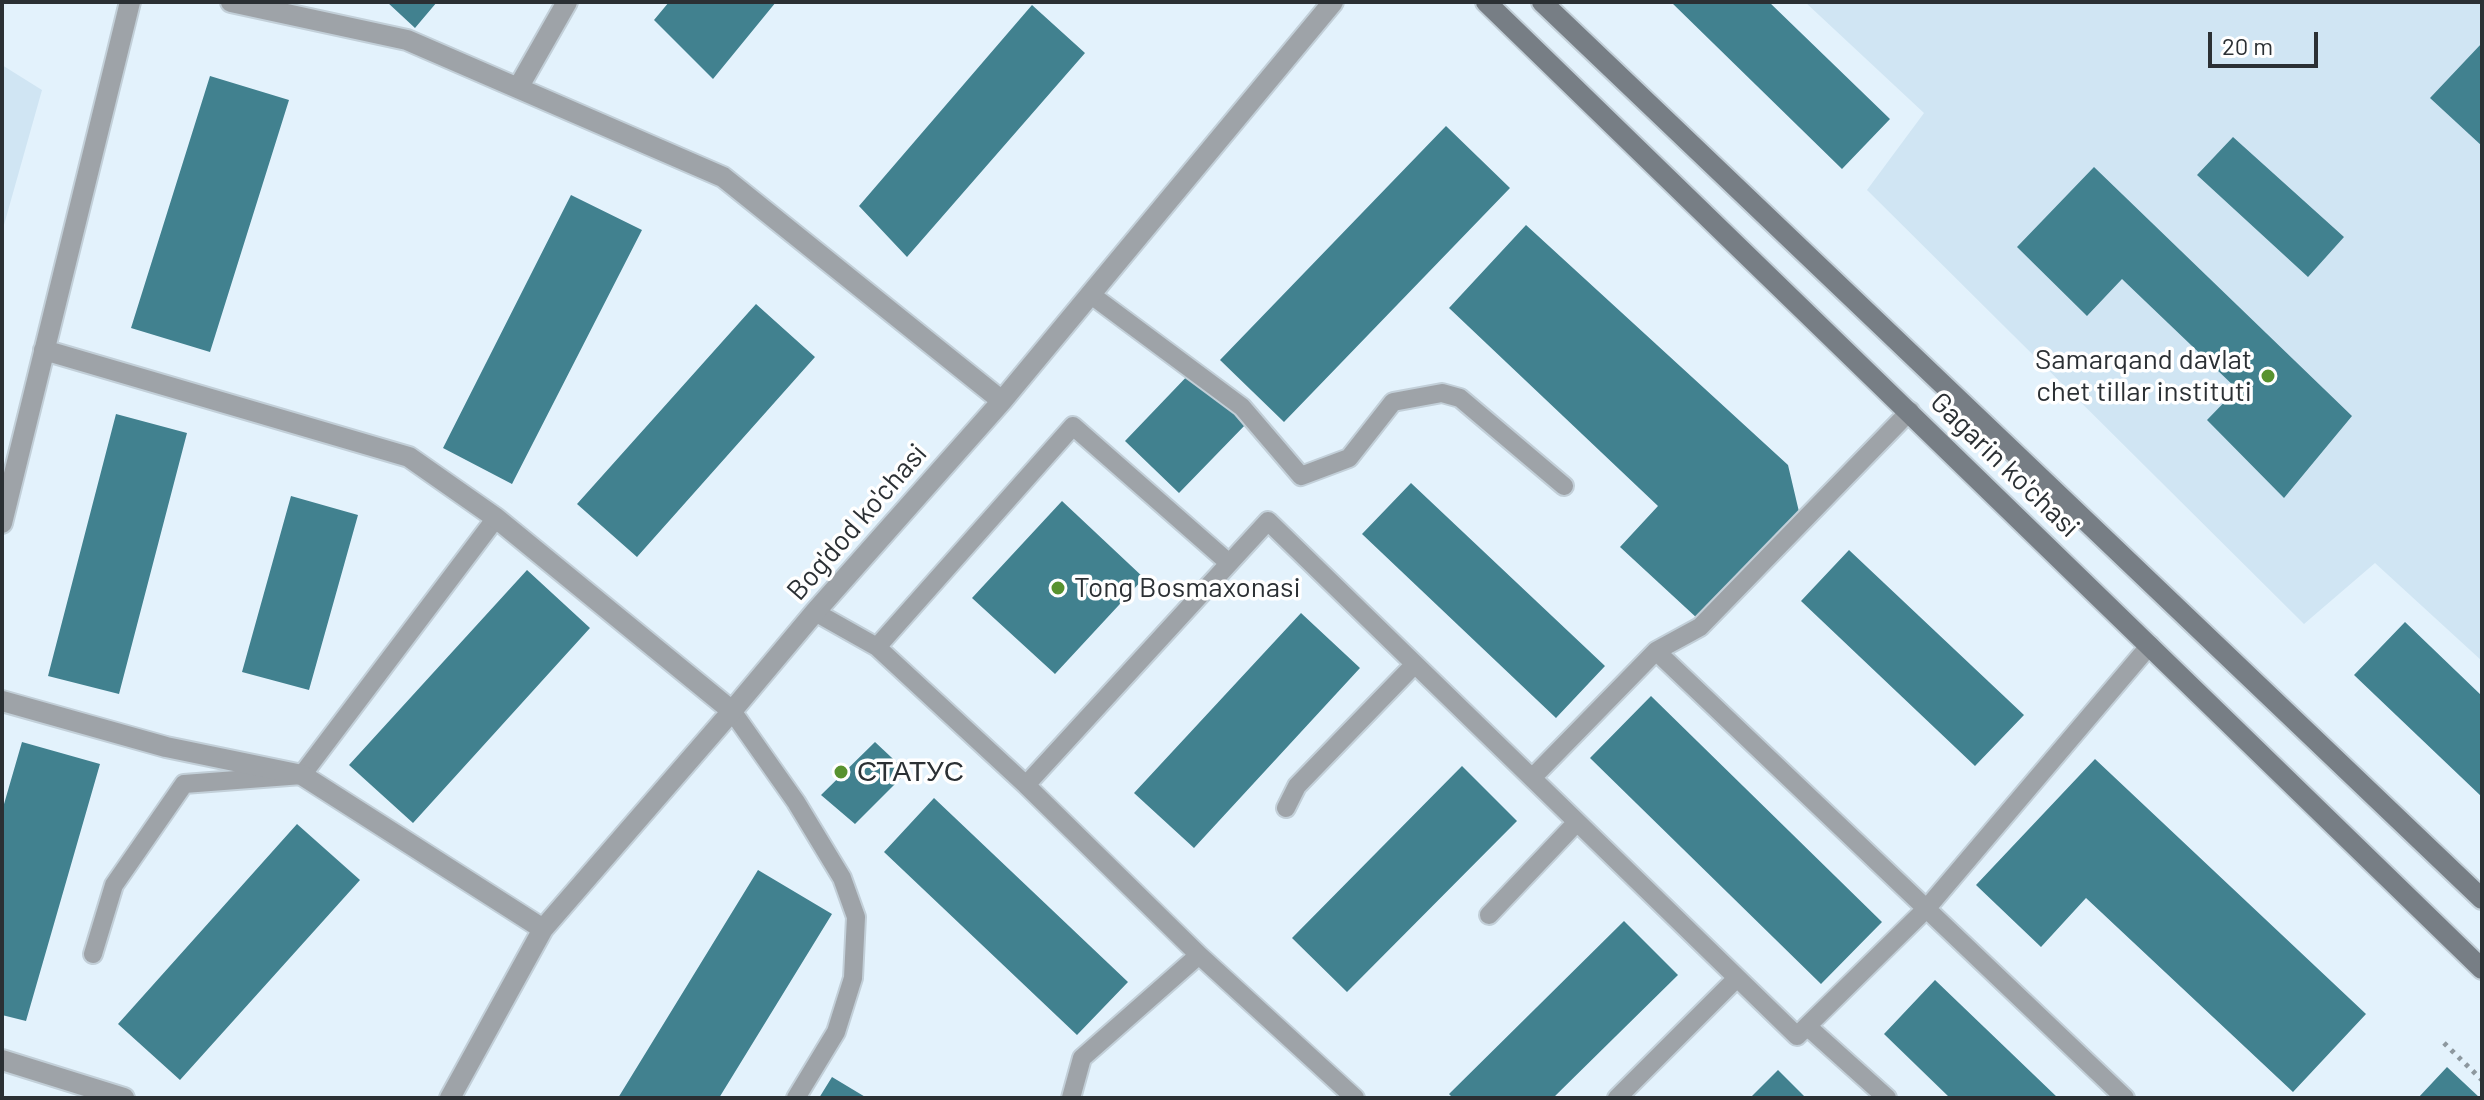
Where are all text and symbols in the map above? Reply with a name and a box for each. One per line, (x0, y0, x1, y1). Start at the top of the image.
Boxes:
scale bar (2212, 16, 2322, 66)
text: 20 m (2222, 31, 2273, 60)
place label: Samarqand davlat chet tillar instituti (2035, 343, 2252, 409)
marker: Samarqand davlat chet tillar instituti (2259, 367, 2277, 385)
street label: Gagarin ko'chasi (1924, 386, 2086, 544)
street label: Bog'dod ko'chasi (780, 437, 934, 607)
place label: Tong Bosmaxonasi (1074, 571, 1301, 605)
marker: Tong Bosmaxonasi (1049, 579, 1067, 597)
place label: СТАТУС (857, 755, 964, 789)
marker: СТАТУС (832, 763, 850, 781)

